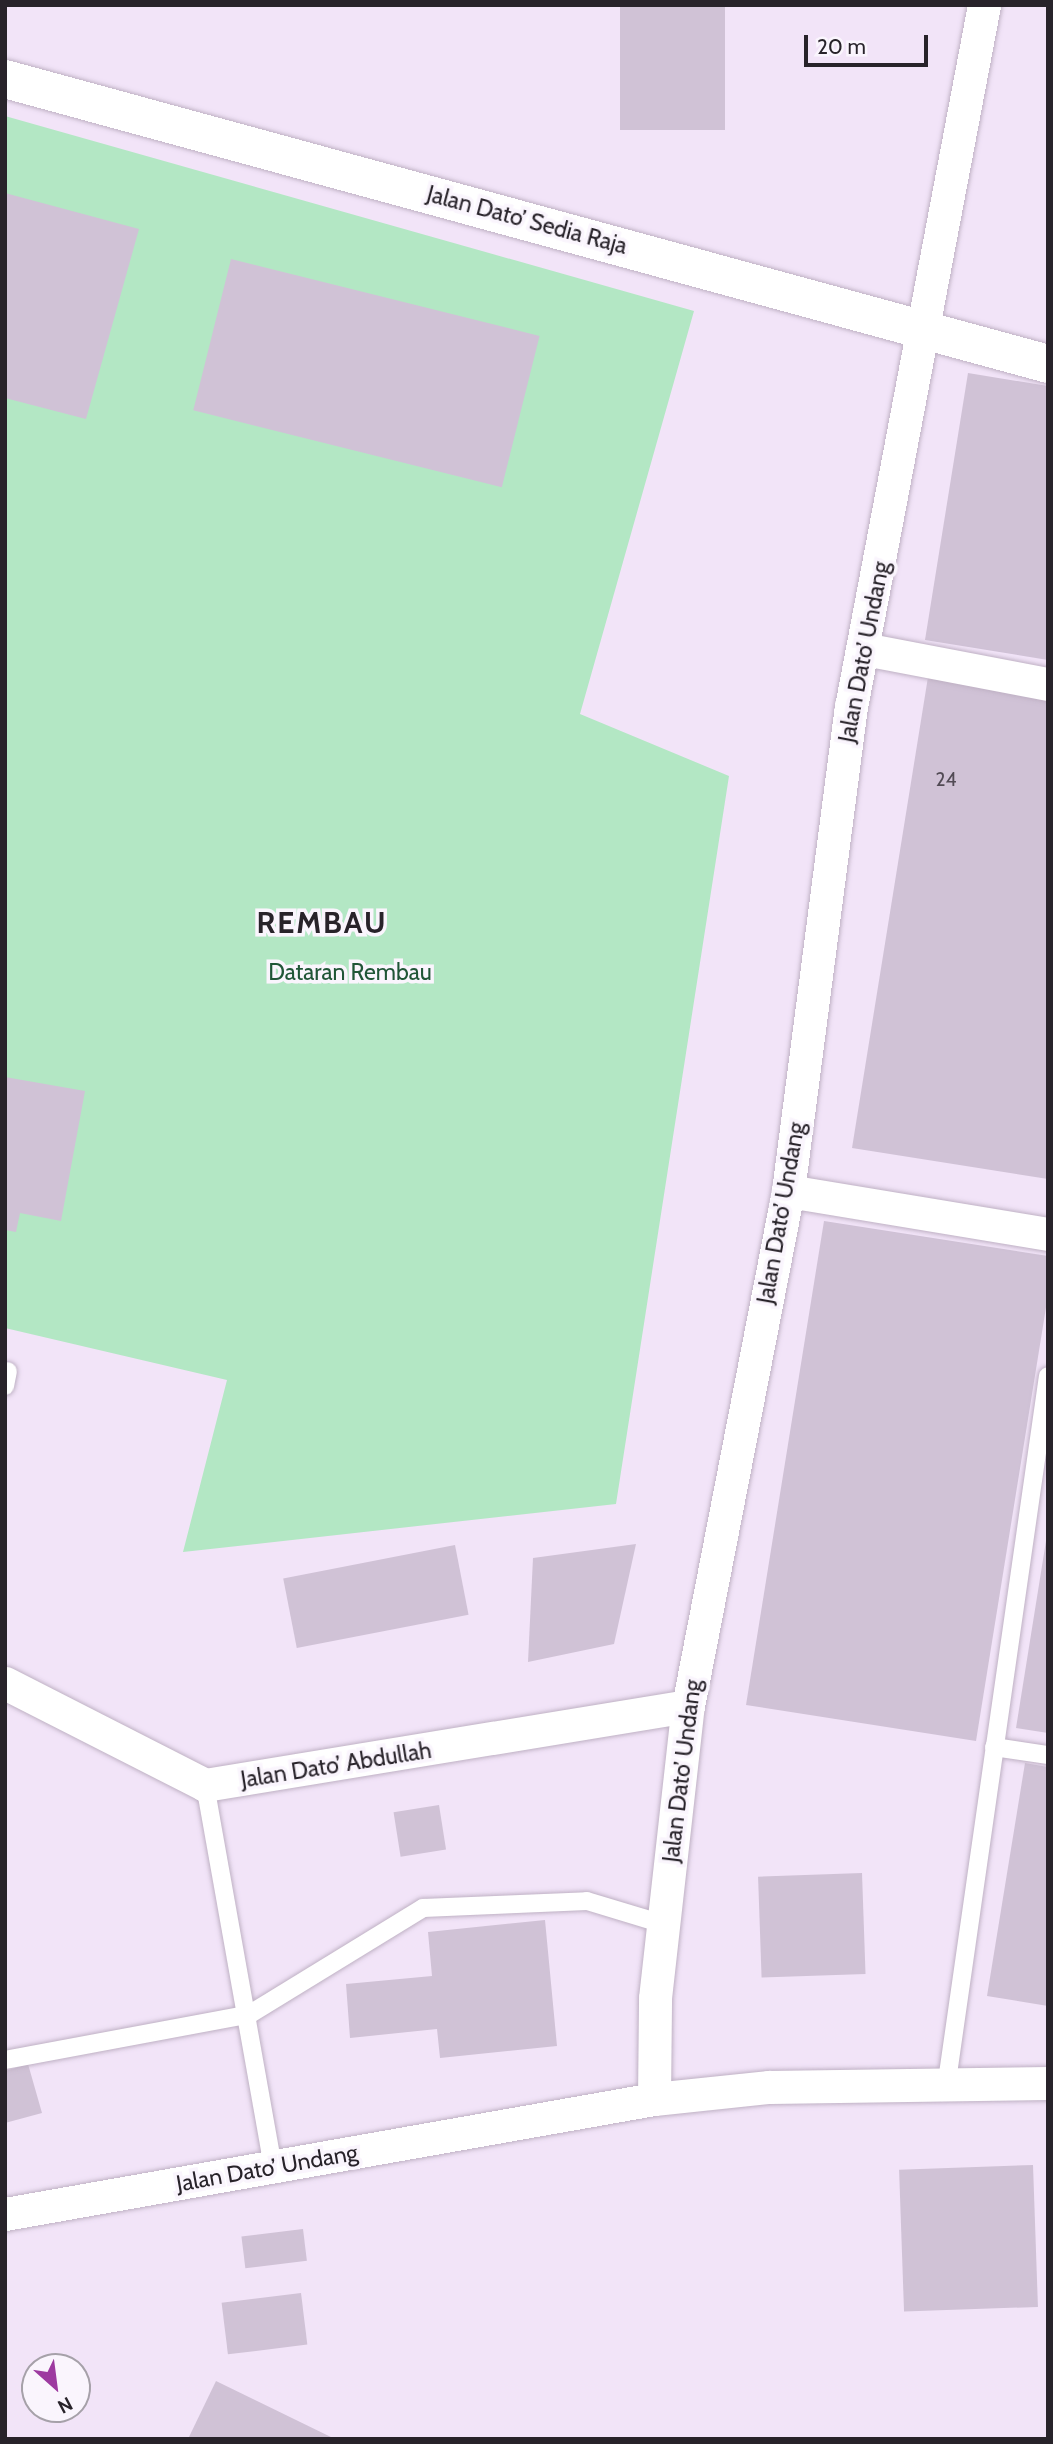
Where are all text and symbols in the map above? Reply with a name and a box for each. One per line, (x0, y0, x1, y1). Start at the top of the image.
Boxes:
scale bar (808, 21, 932, 65)
text: 20 m (817, 34, 866, 59)
street label: Jalan Dato’ Sedia Raja (424, 180, 630, 260)
street label: Jalan Dato’ Undang (833, 559, 895, 745)
house number: 24 (936, 769, 956, 791)
district label: REMBAU (257, 905, 387, 941)
park label: Dataran Rembau (268, 958, 432, 986)
street label: Jalan Dato’ Undang (751, 1120, 811, 1306)
street label: Jalan Dato’ Undang (657, 1678, 707, 1864)
street label: Jalan Dato’ Abdullah (239, 1736, 433, 1794)
street label: Jalan Dato’ Undang (174, 2138, 360, 2198)
north arrow (21, 2353, 91, 2423)
text: N (54, 2392, 76, 2419)

